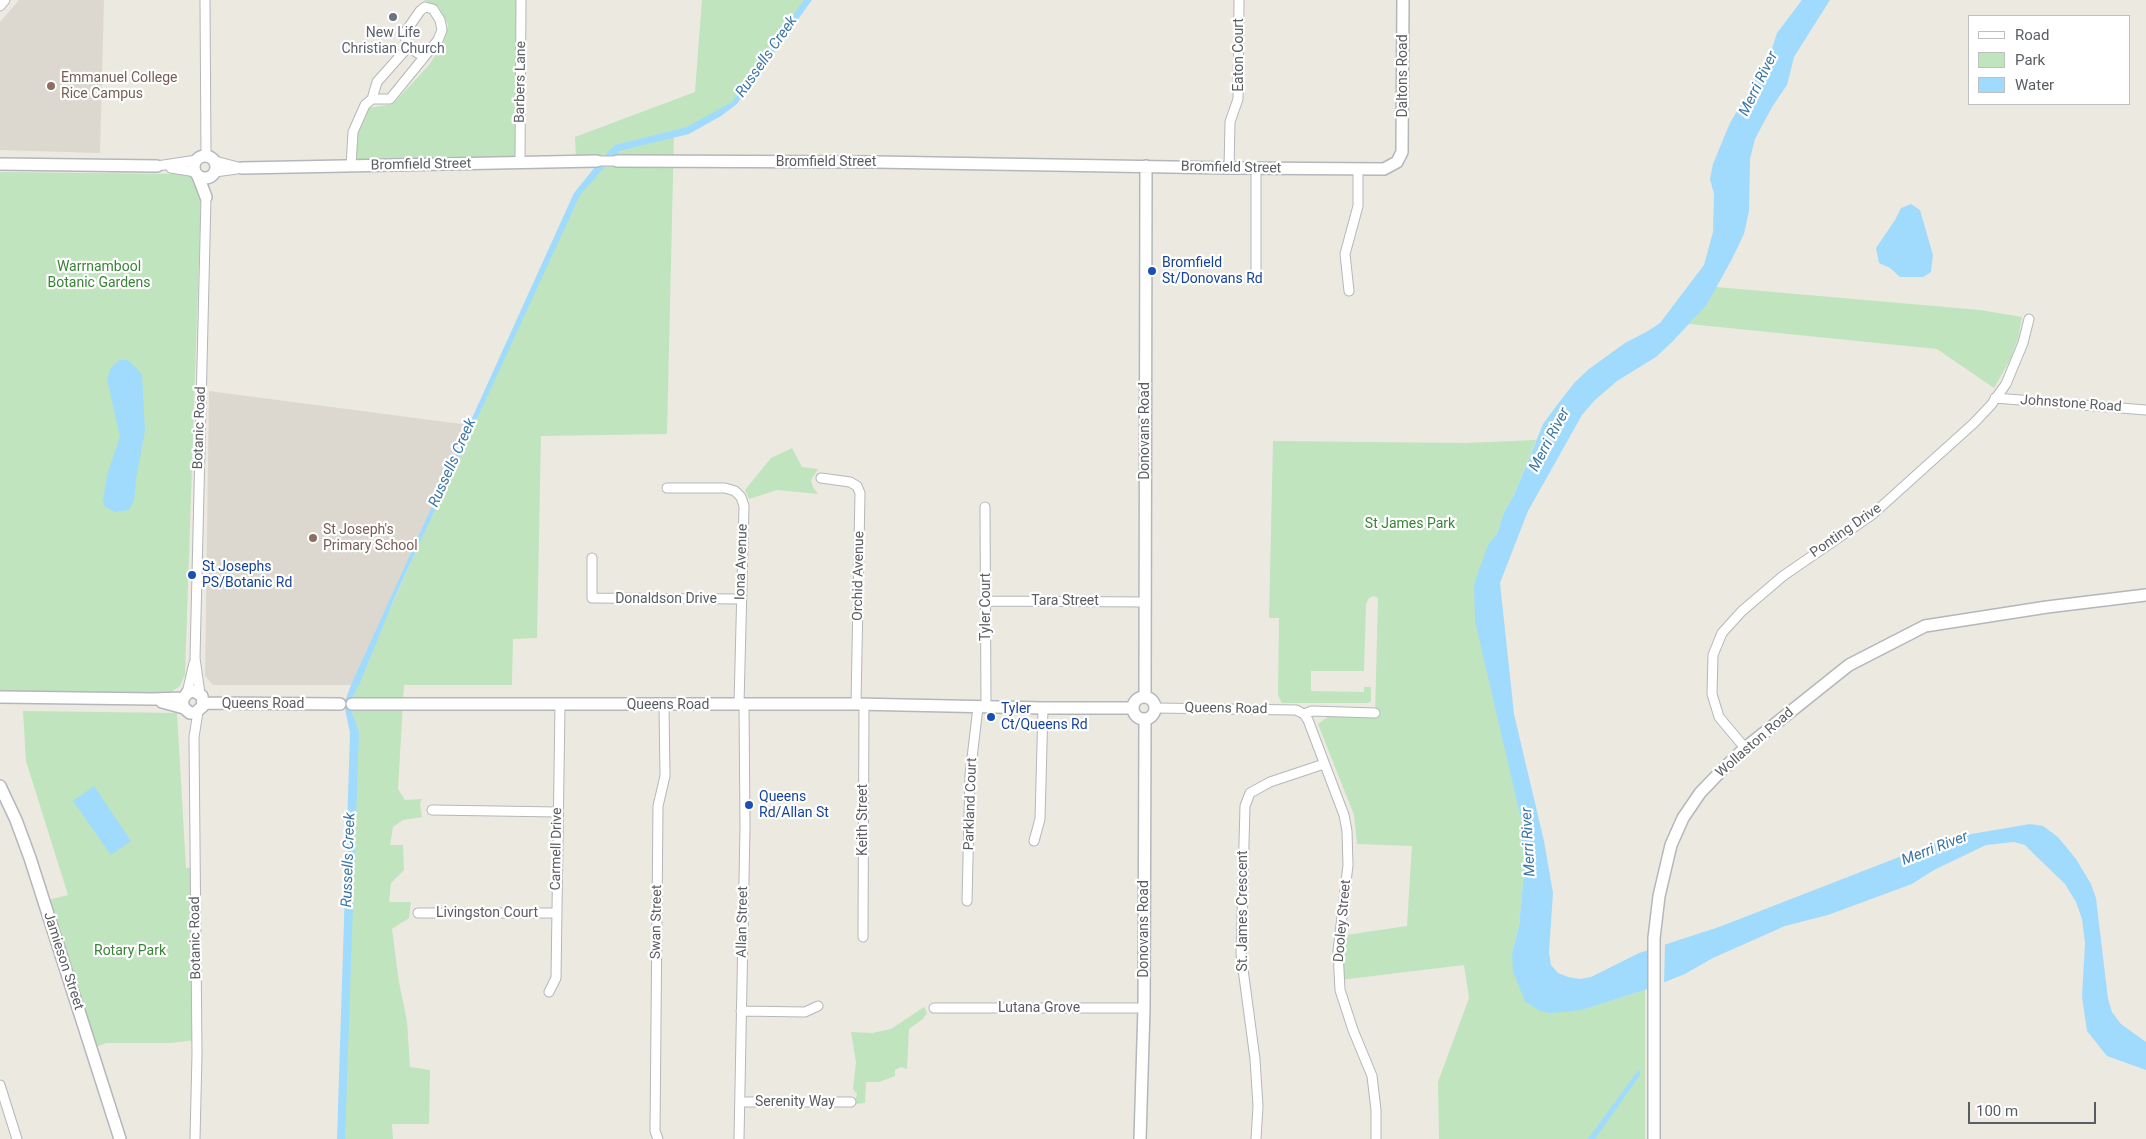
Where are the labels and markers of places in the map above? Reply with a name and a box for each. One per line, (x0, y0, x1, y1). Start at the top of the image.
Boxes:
marker: New Life Christian Church (387, 11, 399, 23)
place label: New Life Christian Church (341, 25, 445, 58)
place label: Emmanuel College Rice Campus (61, 70, 177, 102)
marker: Emmanuel College Rice Campus (45, 80, 57, 92)
place label: Bromfield St/Donovans Rd (1162, 255, 1263, 288)
marker: Bromfield St/Donovans Rd (1146, 265, 1158, 277)
place label: St Joseph's Primary School (323, 522, 418, 554)
marker: St Joseph's Primary School (307, 532, 319, 544)
place label: St Josephs PS/Botanic Rd (202, 559, 292, 592)
marker: St Josephs PS/Botanic Rd (186, 569, 198, 581)
place label: Tyler Ct/Queens Rd (1001, 701, 1088, 734)
marker: Tyler Ct/Queens Rd (985, 711, 997, 723)
place label: Queens Rd/Allan St (759, 789, 829, 822)
marker: Queens Rd/Allan St (743, 799, 755, 811)

